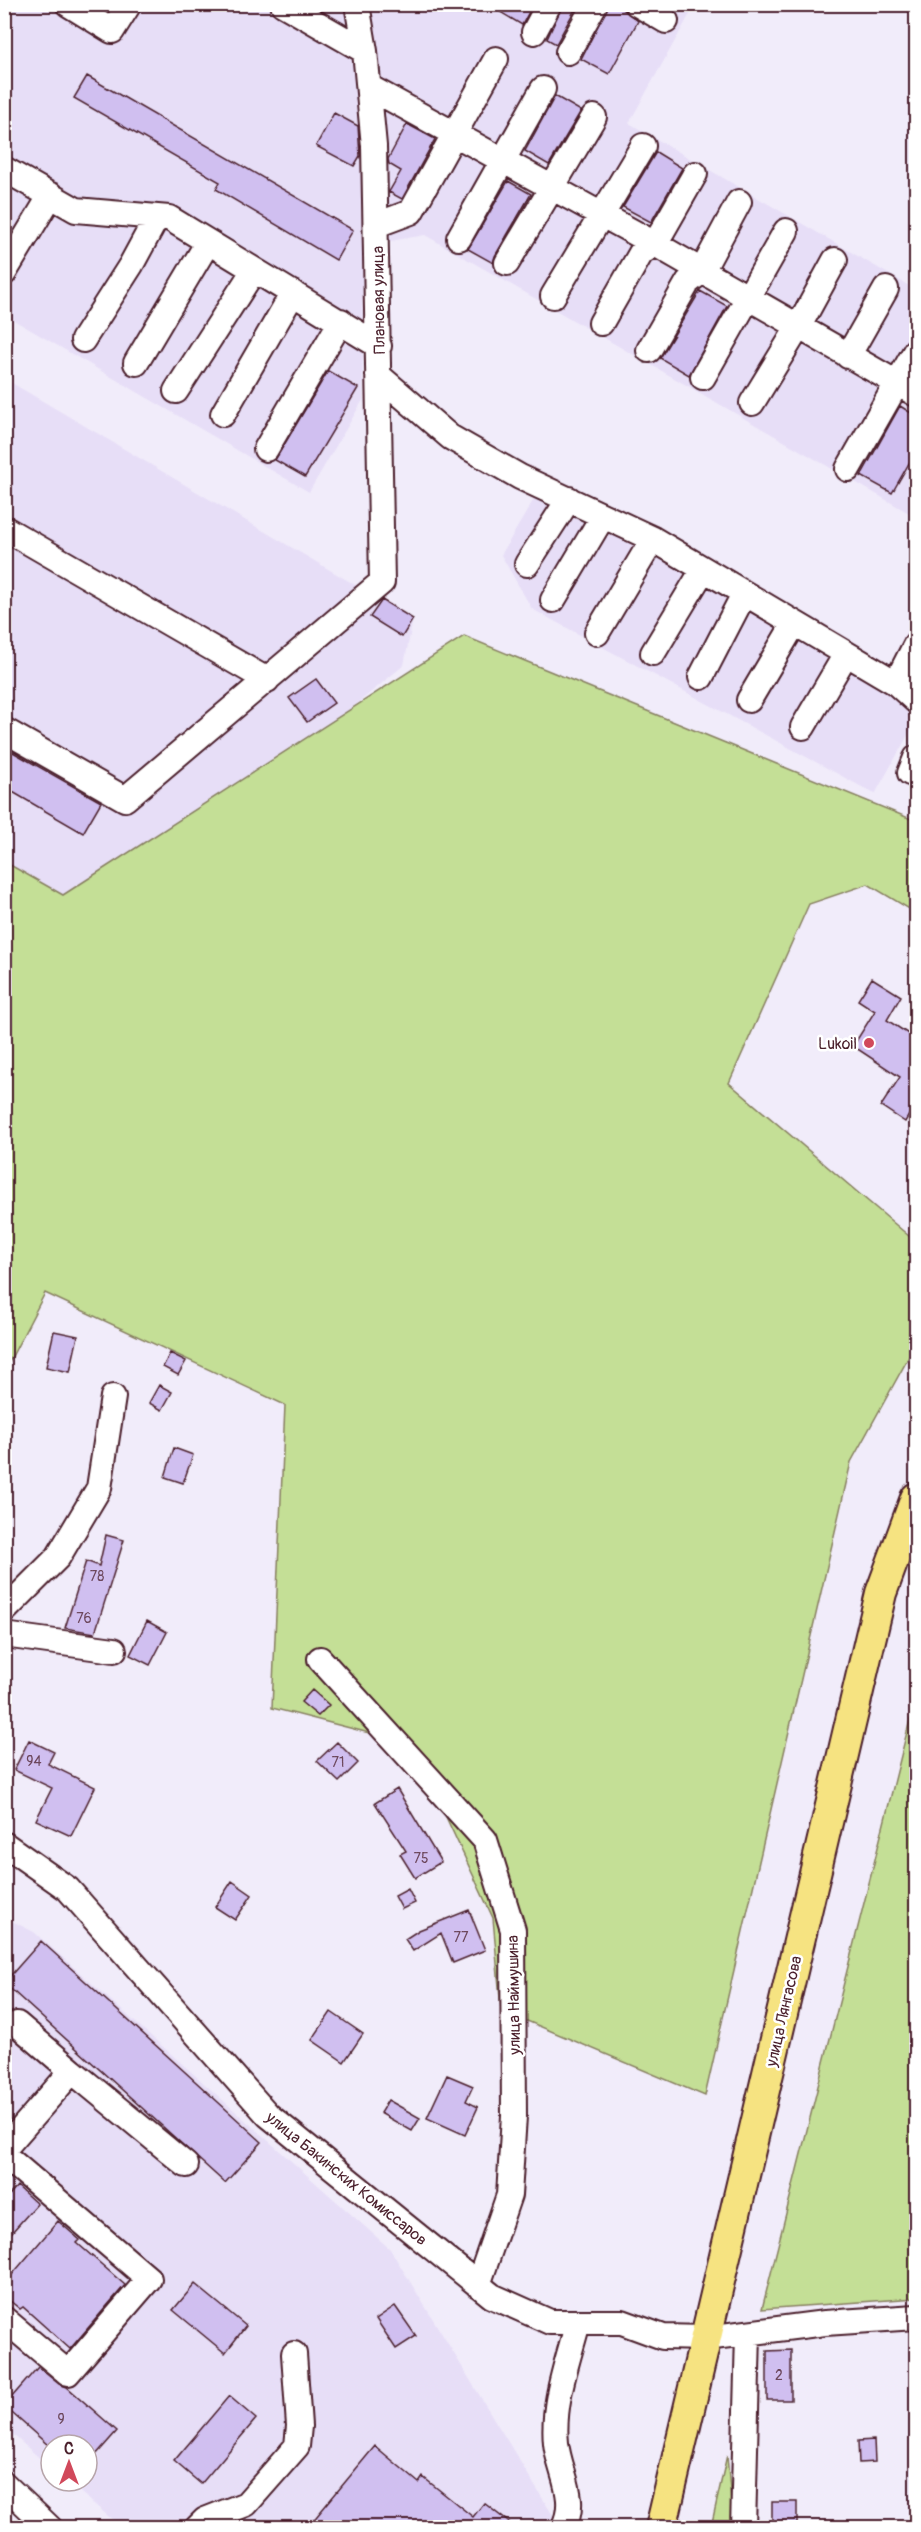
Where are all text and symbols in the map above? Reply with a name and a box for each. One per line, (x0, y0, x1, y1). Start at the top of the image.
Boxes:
street label: Плановая улица (368, 246, 390, 354)
place label: Lukoil (818, 1034, 857, 1054)
marker: Lukoil (862, 1036, 876, 1050)
house number: 78 (90, 1568, 104, 1585)
house number: 76 (76, 1610, 92, 1627)
house number: 94 (26, 1753, 42, 1770)
house number: 71 (332, 1754, 344, 1771)
house number: 75 (414, 1850, 429, 1867)
house number: 77 (454, 1929, 469, 1946)
street label: улица Наймушина (503, 1935, 525, 2056)
street label: улица Лянгасова (761, 1954, 806, 2070)
street label: улица Бакинских Комиссаров (261, 2107, 431, 2250)
house number: 2 (775, 2367, 783, 2384)
house number: 9 (57, 2411, 65, 2428)
north arrow (39, 2433, 99, 2493)
text: С (64, 2439, 74, 2459)

